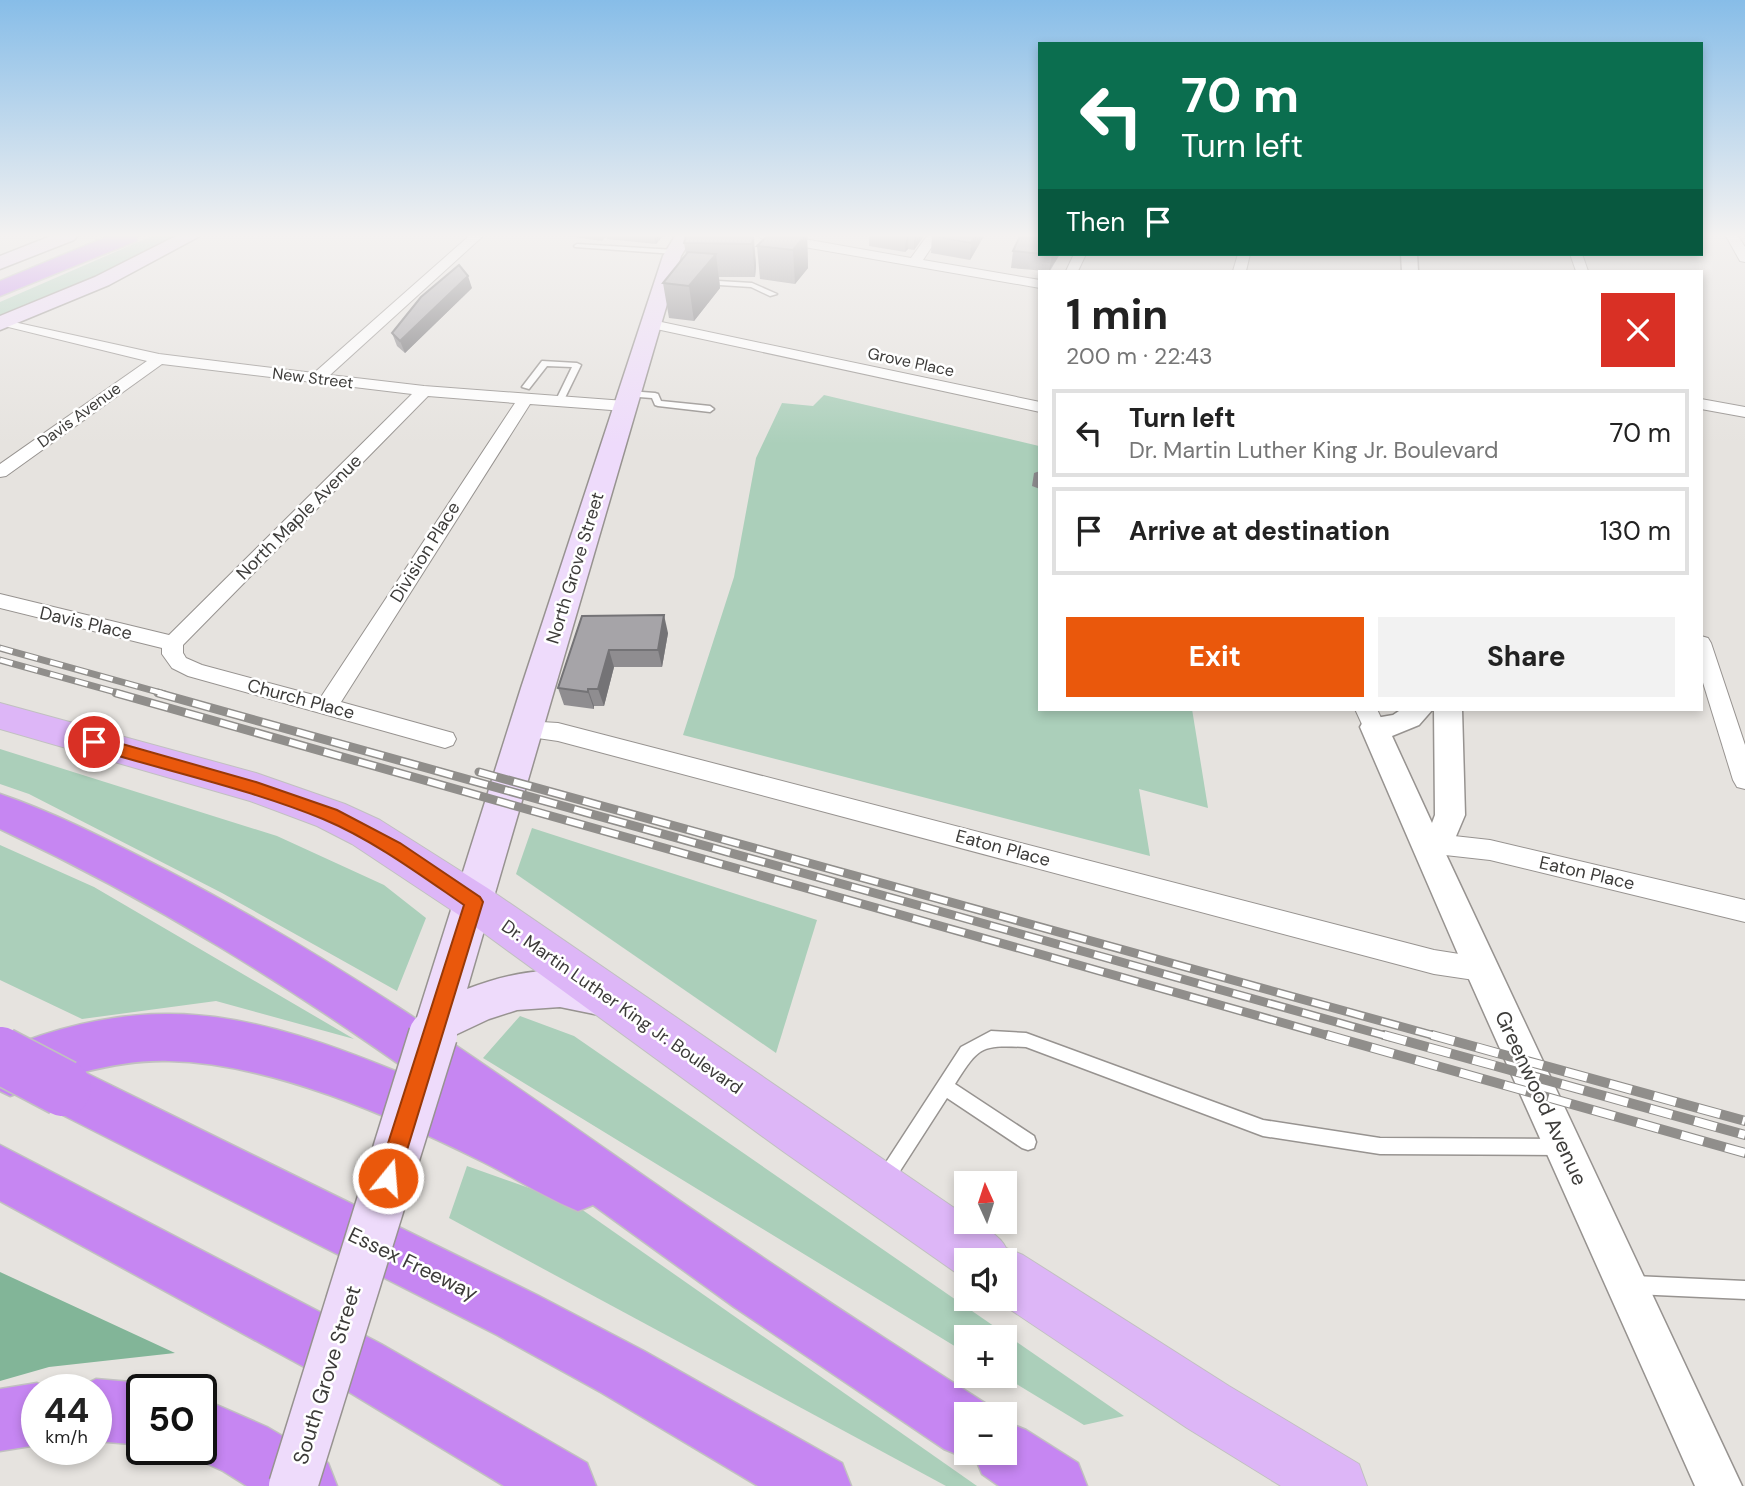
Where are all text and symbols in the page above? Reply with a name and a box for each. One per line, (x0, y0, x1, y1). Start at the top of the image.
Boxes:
text: 70 m (1181, 63, 1299, 127)
icon: left (1066, 70, 1157, 161)
text: Turn left (1181, 125, 1303, 167)
icon: arrive (1139, 203, 1177, 241)
text: Then (1066, 205, 1125, 239)
text: 1 min (1066, 287, 1168, 342)
button: close (1601, 293, 1675, 367)
text: 200 m · 22:43 (1066, 341, 1213, 371)
street label: Grove Place (866, 343, 956, 381)
street label: New Street (271, 363, 355, 393)
street label: Davis Avenue (33, 378, 125, 452)
text: Turn left (1129, 401, 1236, 435)
icon: left (1070, 414, 1108, 452)
text: 70 m (1610, 416, 1671, 450)
text: Dr. Martin Luther King Jr. Boulevard (1129, 435, 1498, 465)
street label: North Maple Avenue (231, 449, 367, 585)
street label: North Grove Street (541, 489, 609, 647)
street label: Division Place (385, 497, 465, 607)
icon: arrive (1070, 512, 1108, 550)
text: Arrive at destination (1129, 514, 1390, 548)
text: 130 m (1600, 514, 1671, 548)
street label: Davis Place (37, 601, 135, 645)
button: Exit (1066, 617, 1364, 697)
button: Share (1378, 617, 1675, 697)
street label: Church Place (245, 673, 357, 725)
pin (64, 712, 124, 772)
icon: arrive (75, 723, 113, 761)
street label: Eaton Place (953, 824, 1053, 872)
street label: Eaton Place (1537, 850, 1637, 896)
street label: Dr. Martin Luther King Jr. Boulevard (497, 914, 747, 1100)
street label: Greenwood Avenue (1488, 1006, 1594, 1190)
position arrow (351, 1141, 425, 1215)
north arrow (954, 1171, 1017, 1234)
map controls (954, 1171, 1017, 1465)
street label: Essex Freeway (344, 1221, 483, 1308)
button: sound (954, 1248, 1017, 1311)
street label: South Grove Street (287, 1282, 367, 1468)
button: + (954, 1325, 1017, 1388)
speed limit sign: 50 (126, 1374, 217, 1465)
text: 44 (44, 1387, 89, 1433)
button: − (954, 1402, 1017, 1465)
text: km/h (45, 1425, 88, 1449)

